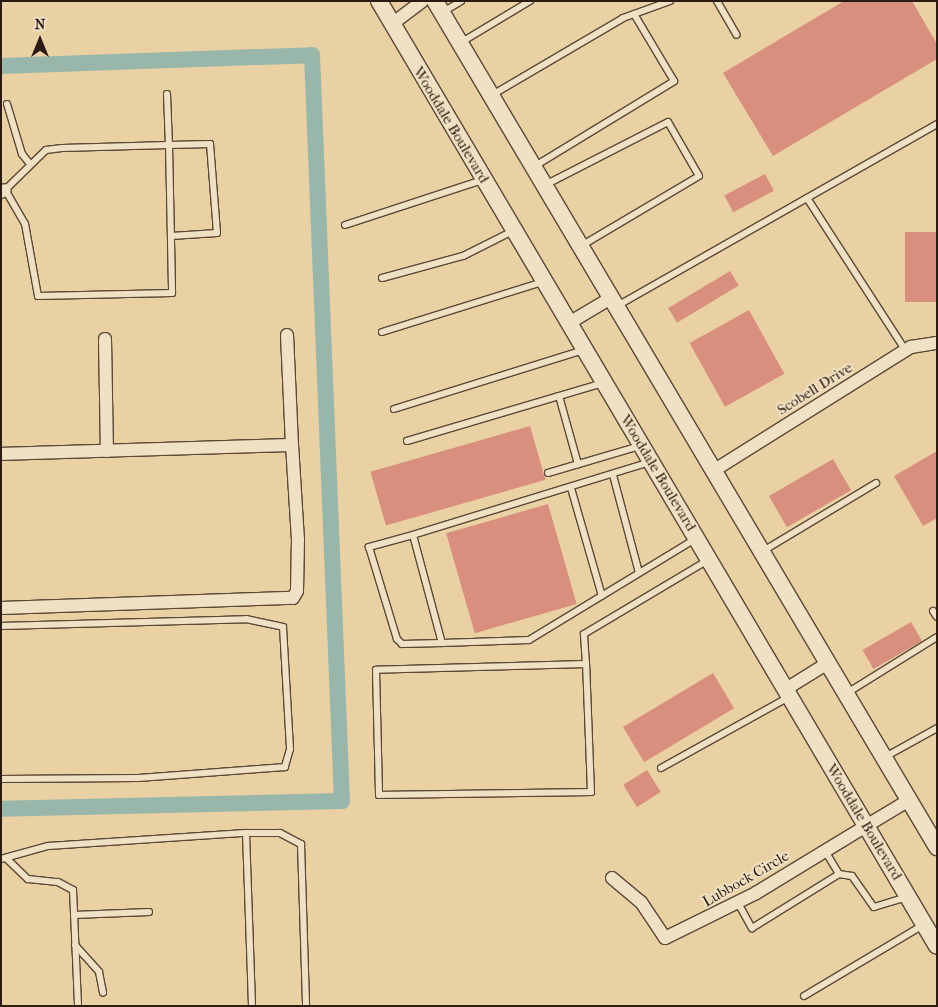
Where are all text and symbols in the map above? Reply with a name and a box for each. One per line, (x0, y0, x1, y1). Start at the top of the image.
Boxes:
north arrow (15, 15, 65, 65)
text: N (35, 16, 45, 33)
street label: Wooddale Boulevard (409, 64, 493, 186)
street label: Scobell Drive (774, 359, 856, 419)
street label: Wooddale Boulevard (616, 412, 700, 534)
street label: Wooddale Boulevard (822, 761, 906, 883)
street label: Lubbock Circle (700, 847, 792, 911)

